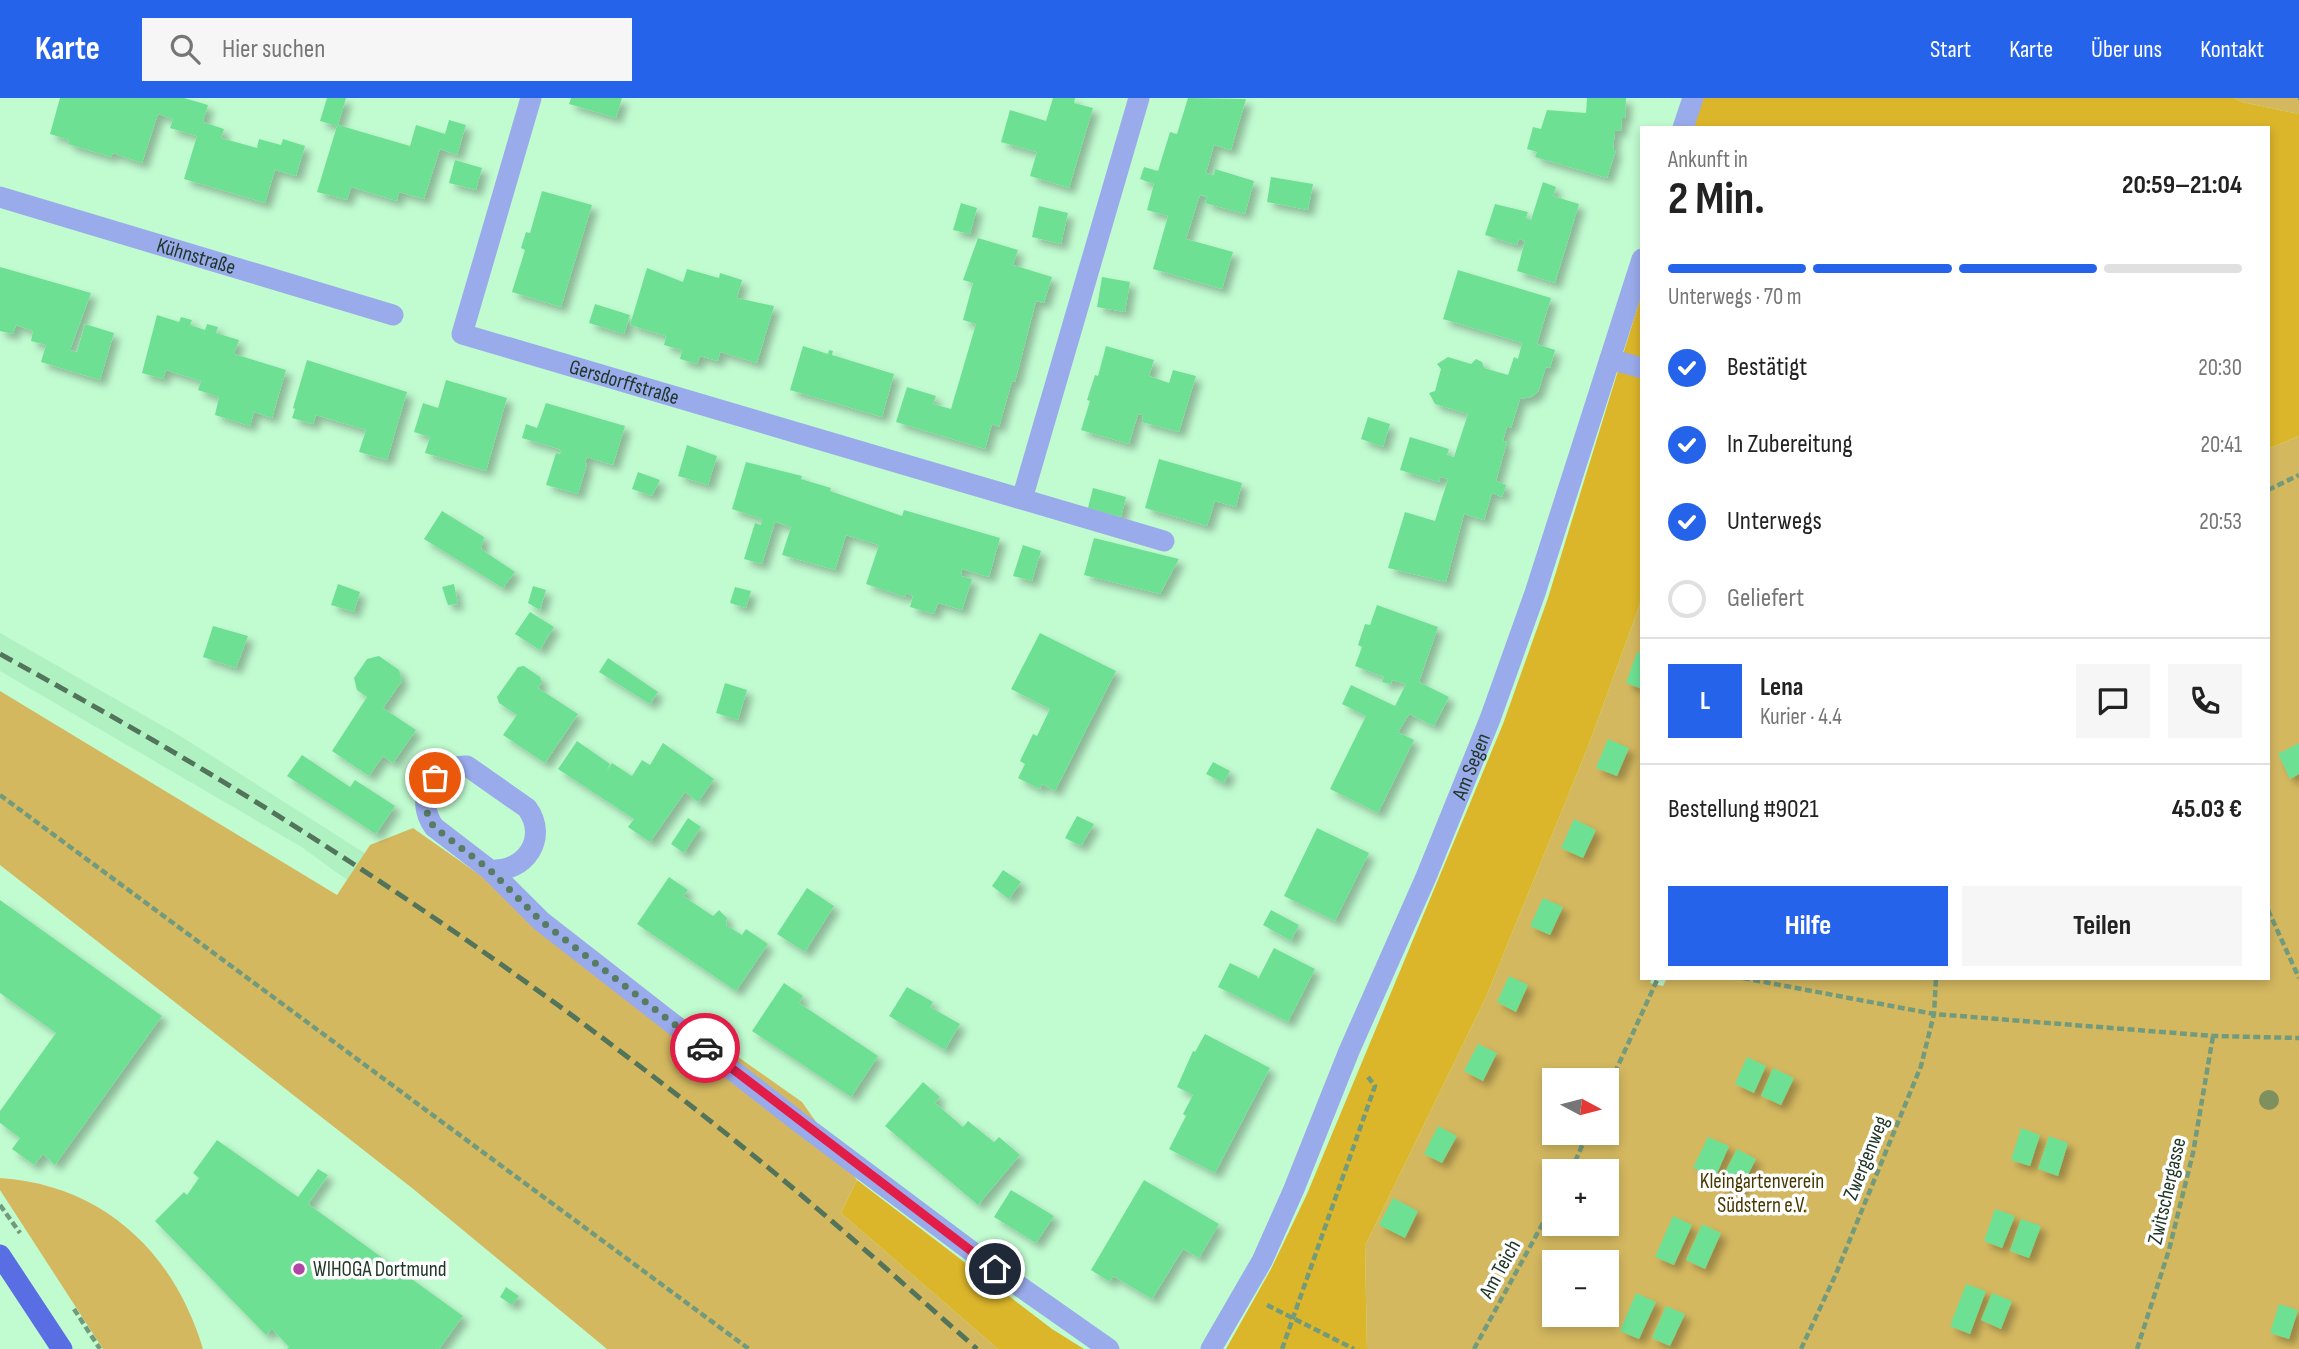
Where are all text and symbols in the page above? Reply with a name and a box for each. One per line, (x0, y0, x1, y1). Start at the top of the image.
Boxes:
search box (142, 18, 632, 81)
text: Karte (35, 29, 100, 69)
icon: search (166, 30, 204, 68)
text: Hier suchen (222, 34, 325, 65)
text: Start (1930, 35, 1971, 64)
text: Karte (2009, 35, 2053, 64)
text: Über uns (2091, 35, 2162, 64)
text: Kontakt (2200, 35, 2264, 64)
text: Ankunft in (1668, 146, 1748, 174)
text: 20:59–21:04 (2122, 170, 2242, 201)
text: 2 Min. (1668, 172, 1765, 227)
street label: Kühnstraße (154, 232, 239, 280)
text: Unterwegs · 70 m (1668, 283, 1802, 311)
icon: check (1668, 349, 1706, 387)
text: Bestätigt (1727, 352, 1807, 383)
street label: Gersdorffstraße (566, 354, 682, 410)
text: 20:30 (2198, 354, 2242, 382)
icon: check (1668, 426, 1706, 464)
text: In Zubereitung (1727, 429, 1853, 460)
text: 20:41 (2200, 431, 2242, 459)
icon: check (1668, 503, 1706, 541)
text: Unterwegs (1727, 506, 1822, 537)
text: 20:53 (2199, 508, 2242, 536)
text: Geliefert (1727, 583, 1804, 614)
button: chat (2076, 664, 2150, 738)
button: phone (2168, 664, 2242, 738)
text: Lena (1760, 672, 1803, 703)
text: L (1700, 686, 1710, 717)
text: Kurier · 4.4 (1760, 703, 1842, 731)
street label: Am Segen (1446, 729, 1496, 804)
pin (405, 748, 465, 808)
icon: bag (416, 759, 454, 797)
text: Bestellung #9021 (1668, 794, 1819, 825)
text: 45.03 € (2172, 794, 2242, 825)
button: Hilfe (1668, 886, 1948, 966)
button: Teilen (1962, 886, 2242, 966)
courier (670, 1013, 740, 1083)
icon: car (686, 1029, 724, 1067)
north arrow (1542, 1068, 1619, 1144)
map controls (1542, 1068, 1619, 1327)
street label: Zwergenweg (1838, 1112, 1894, 1204)
street label: Zwitschergasse (2143, 1135, 2191, 1247)
button: + (1542, 1159, 1619, 1236)
park label: Kleingartenverein Südstern e.V. (1700, 1169, 1824, 1218)
street label: Am Teich (1473, 1235, 1526, 1304)
pin (965, 1239, 1025, 1299)
icon: home (976, 1250, 1014, 1288)
button: − (1542, 1250, 1619, 1327)
place label: WIHOGA Dortmund (313, 1257, 447, 1282)
marker: WIHOGA Dortmund (291, 1261, 307, 1277)

